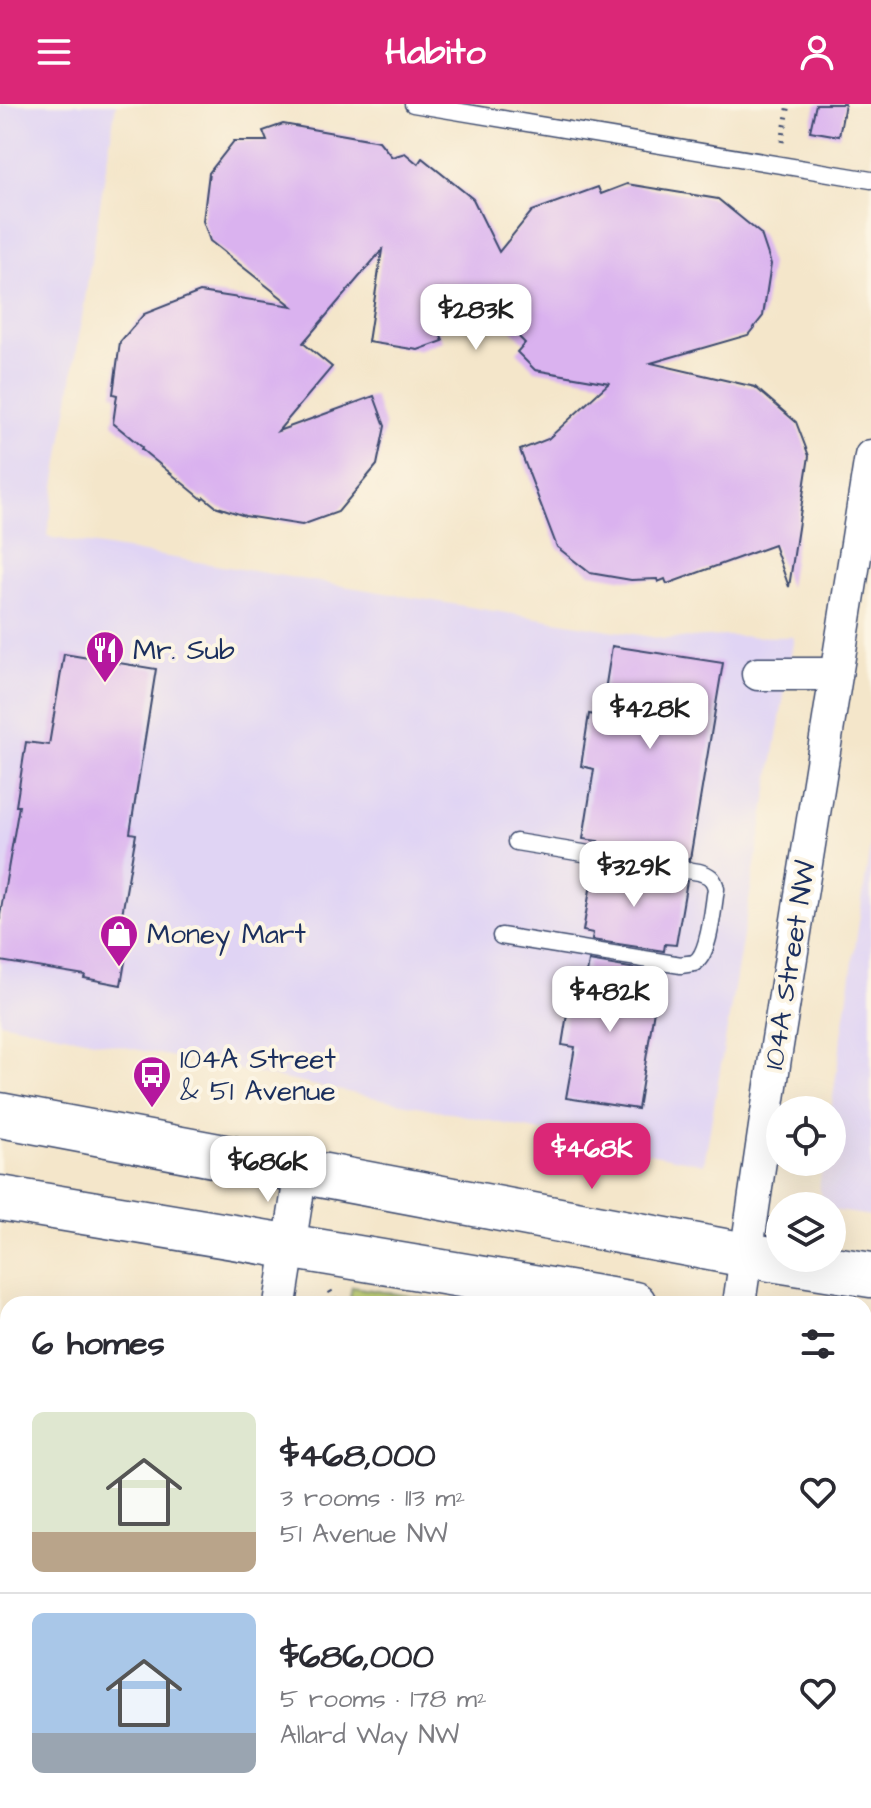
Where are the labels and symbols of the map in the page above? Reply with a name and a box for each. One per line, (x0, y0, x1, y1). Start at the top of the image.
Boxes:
pin: $283K (420, 284, 532, 352)
restaurant icon: Mr. Sub (84, 629, 126, 684)
place label: Mr. Sub (133, 631, 235, 670)
pin: $428K (594, 683, 706, 751)
pin: $329K (578, 841, 690, 909)
street label: 104A Street NW (754, 858, 826, 1072)
shop icon: Money Mart (98, 913, 140, 968)
place label: Money Mart (147, 915, 306, 956)
pin: $482K (554, 966, 666, 1034)
place label: 104A Street & 51 Avenue (180, 1040, 337, 1111)
bus stop icon: 104A Street & 51 Avenue (131, 1054, 173, 1109)
pin: $468K (536, 1123, 648, 1191)
pin: $686K (212, 1136, 324, 1204)

